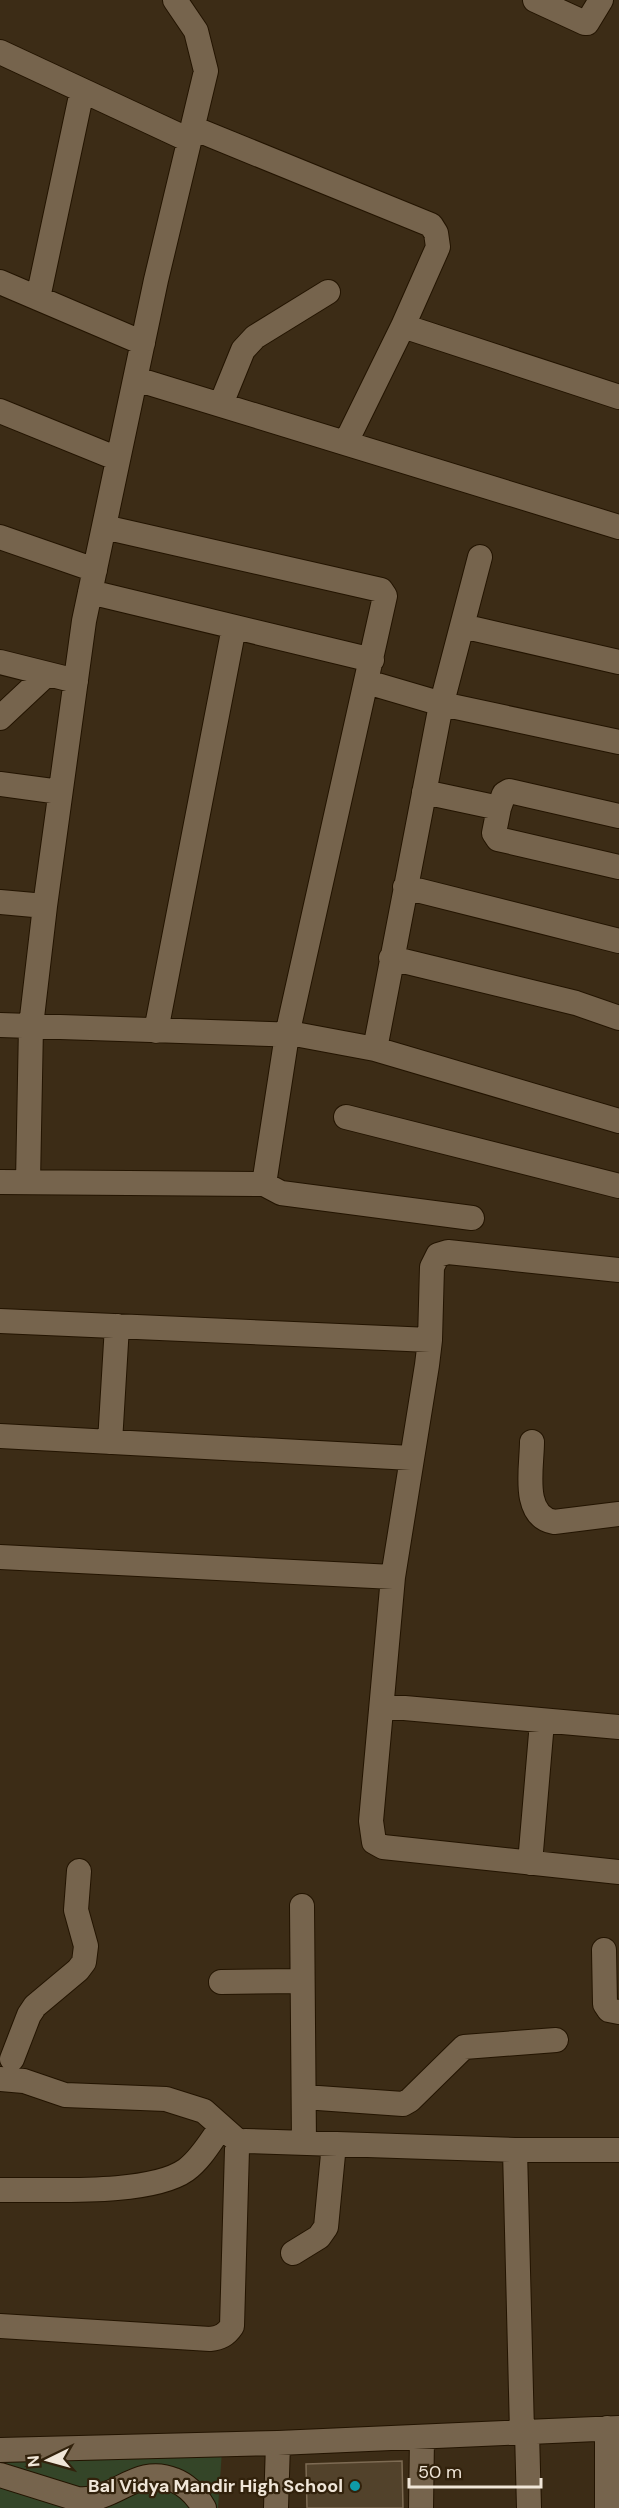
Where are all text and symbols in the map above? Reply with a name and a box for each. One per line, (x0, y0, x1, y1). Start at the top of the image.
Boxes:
north arrow (18, 2430, 78, 2490)
scale bar (409, 2451, 541, 2489)
text: N (23, 2455, 45, 2468)
text: 50 m (418, 2460, 462, 2484)
place label: Bal Vidya Mandir High School (88, 2474, 343, 2498)
marker: Bal Vidya Mandir High School (348, 2479, 362, 2493)

